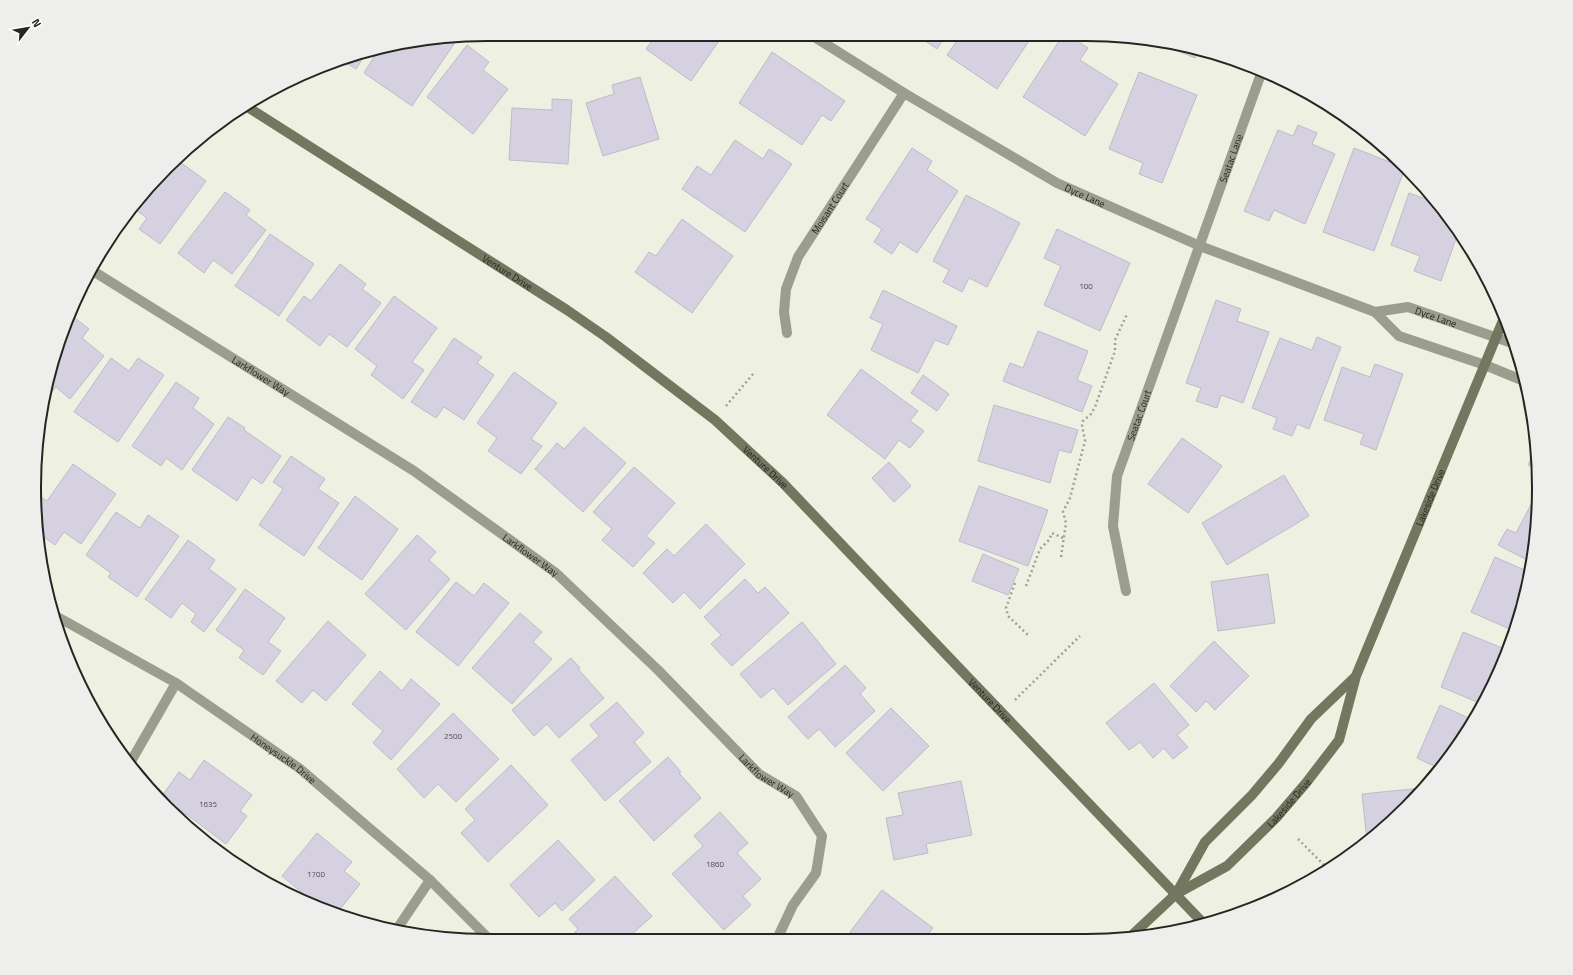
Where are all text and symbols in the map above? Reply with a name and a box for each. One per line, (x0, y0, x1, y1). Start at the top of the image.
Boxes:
north arrow (8, 8, 48, 48)
text: N (28, 15, 45, 30)
street label: Seatac Lane (1215, 132, 1246, 185)
street label: Moisant Court (807, 178, 852, 237)
street label: Dyce Lane (1062, 180, 1108, 211)
street label: Venture Drive (479, 251, 536, 294)
house number: 100 (1079, 280, 1093, 292)
street label: Dyce Lane (1413, 303, 1459, 331)
street label: Larkflower Way (229, 352, 293, 400)
street label: Seatac Court (1123, 387, 1155, 443)
street label: Venture Drive (740, 442, 792, 492)
street label: Lakeside Drive (1411, 466, 1448, 528)
street label: Larkflower Way (500, 530, 562, 580)
street label: Venture Drive (965, 675, 1016, 726)
street label: Honeysuckle Drive (248, 729, 320, 787)
house number: 2500 (444, 730, 462, 742)
street label: Larkflower Way (736, 750, 797, 801)
street label: Lakeside Drive (1263, 775, 1315, 831)
house number: 1635 (199, 798, 217, 810)
house number: 1860 (706, 858, 724, 870)
house number: 1700 (307, 868, 325, 880)

